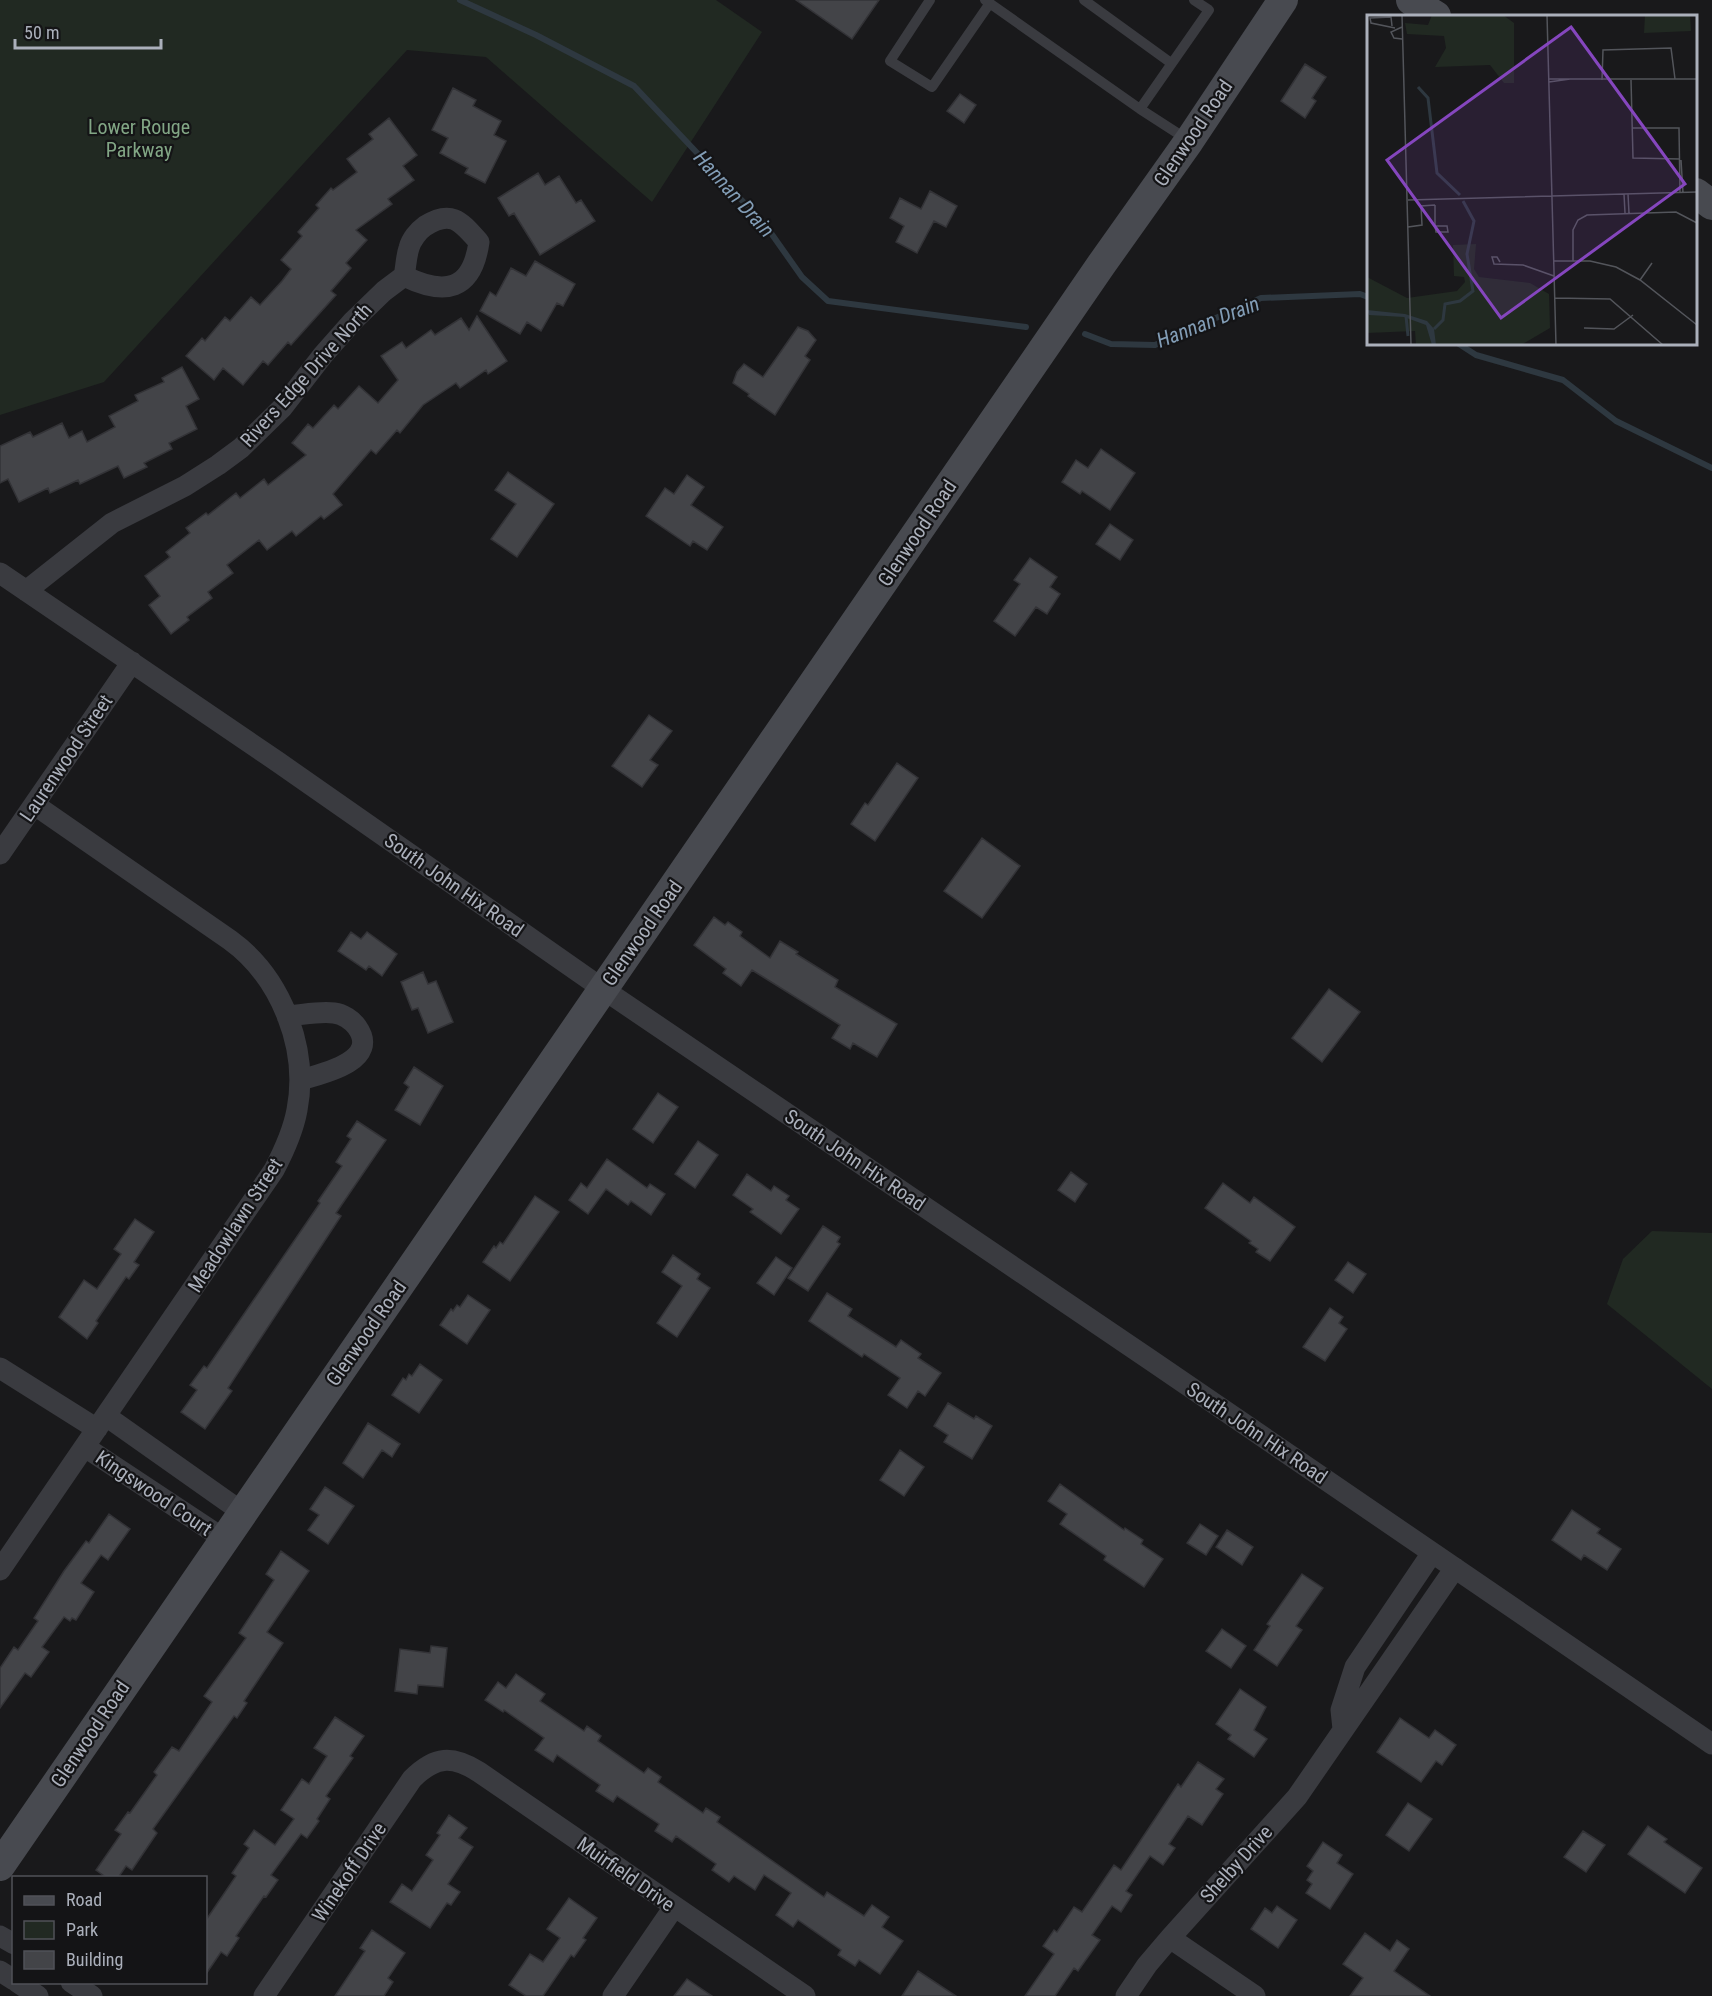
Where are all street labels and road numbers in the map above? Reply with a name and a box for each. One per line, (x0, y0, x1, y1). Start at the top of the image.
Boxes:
street label: Glenwood Road (1149, 75, 1237, 191)
street label: Rivers Edge Drive North (235, 298, 377, 452)
street label: Glenwood Road (873, 475, 961, 591)
street label: Laurenwood Street (15, 690, 117, 826)
street label: South John Hix Road (380, 828, 528, 942)
street label: Glenwood Road (597, 876, 687, 990)
street label: South John Hix Road (780, 1104, 930, 1216)
street label: Meadowlawn Street (183, 1153, 287, 1297)
street label: Glenwood Road (321, 1276, 411, 1390)
street label: South John Hix Road (1182, 1377, 1332, 1489)
street label: Kingswood Court (91, 1445, 217, 1541)
street label: Glenwood Road (46, 1676, 134, 1792)
street label: Winekoff Drive (307, 1818, 391, 1926)
street label: Shelby Drive (1195, 1820, 1277, 1908)
street label: Muirfield Drive (573, 1832, 679, 1916)

